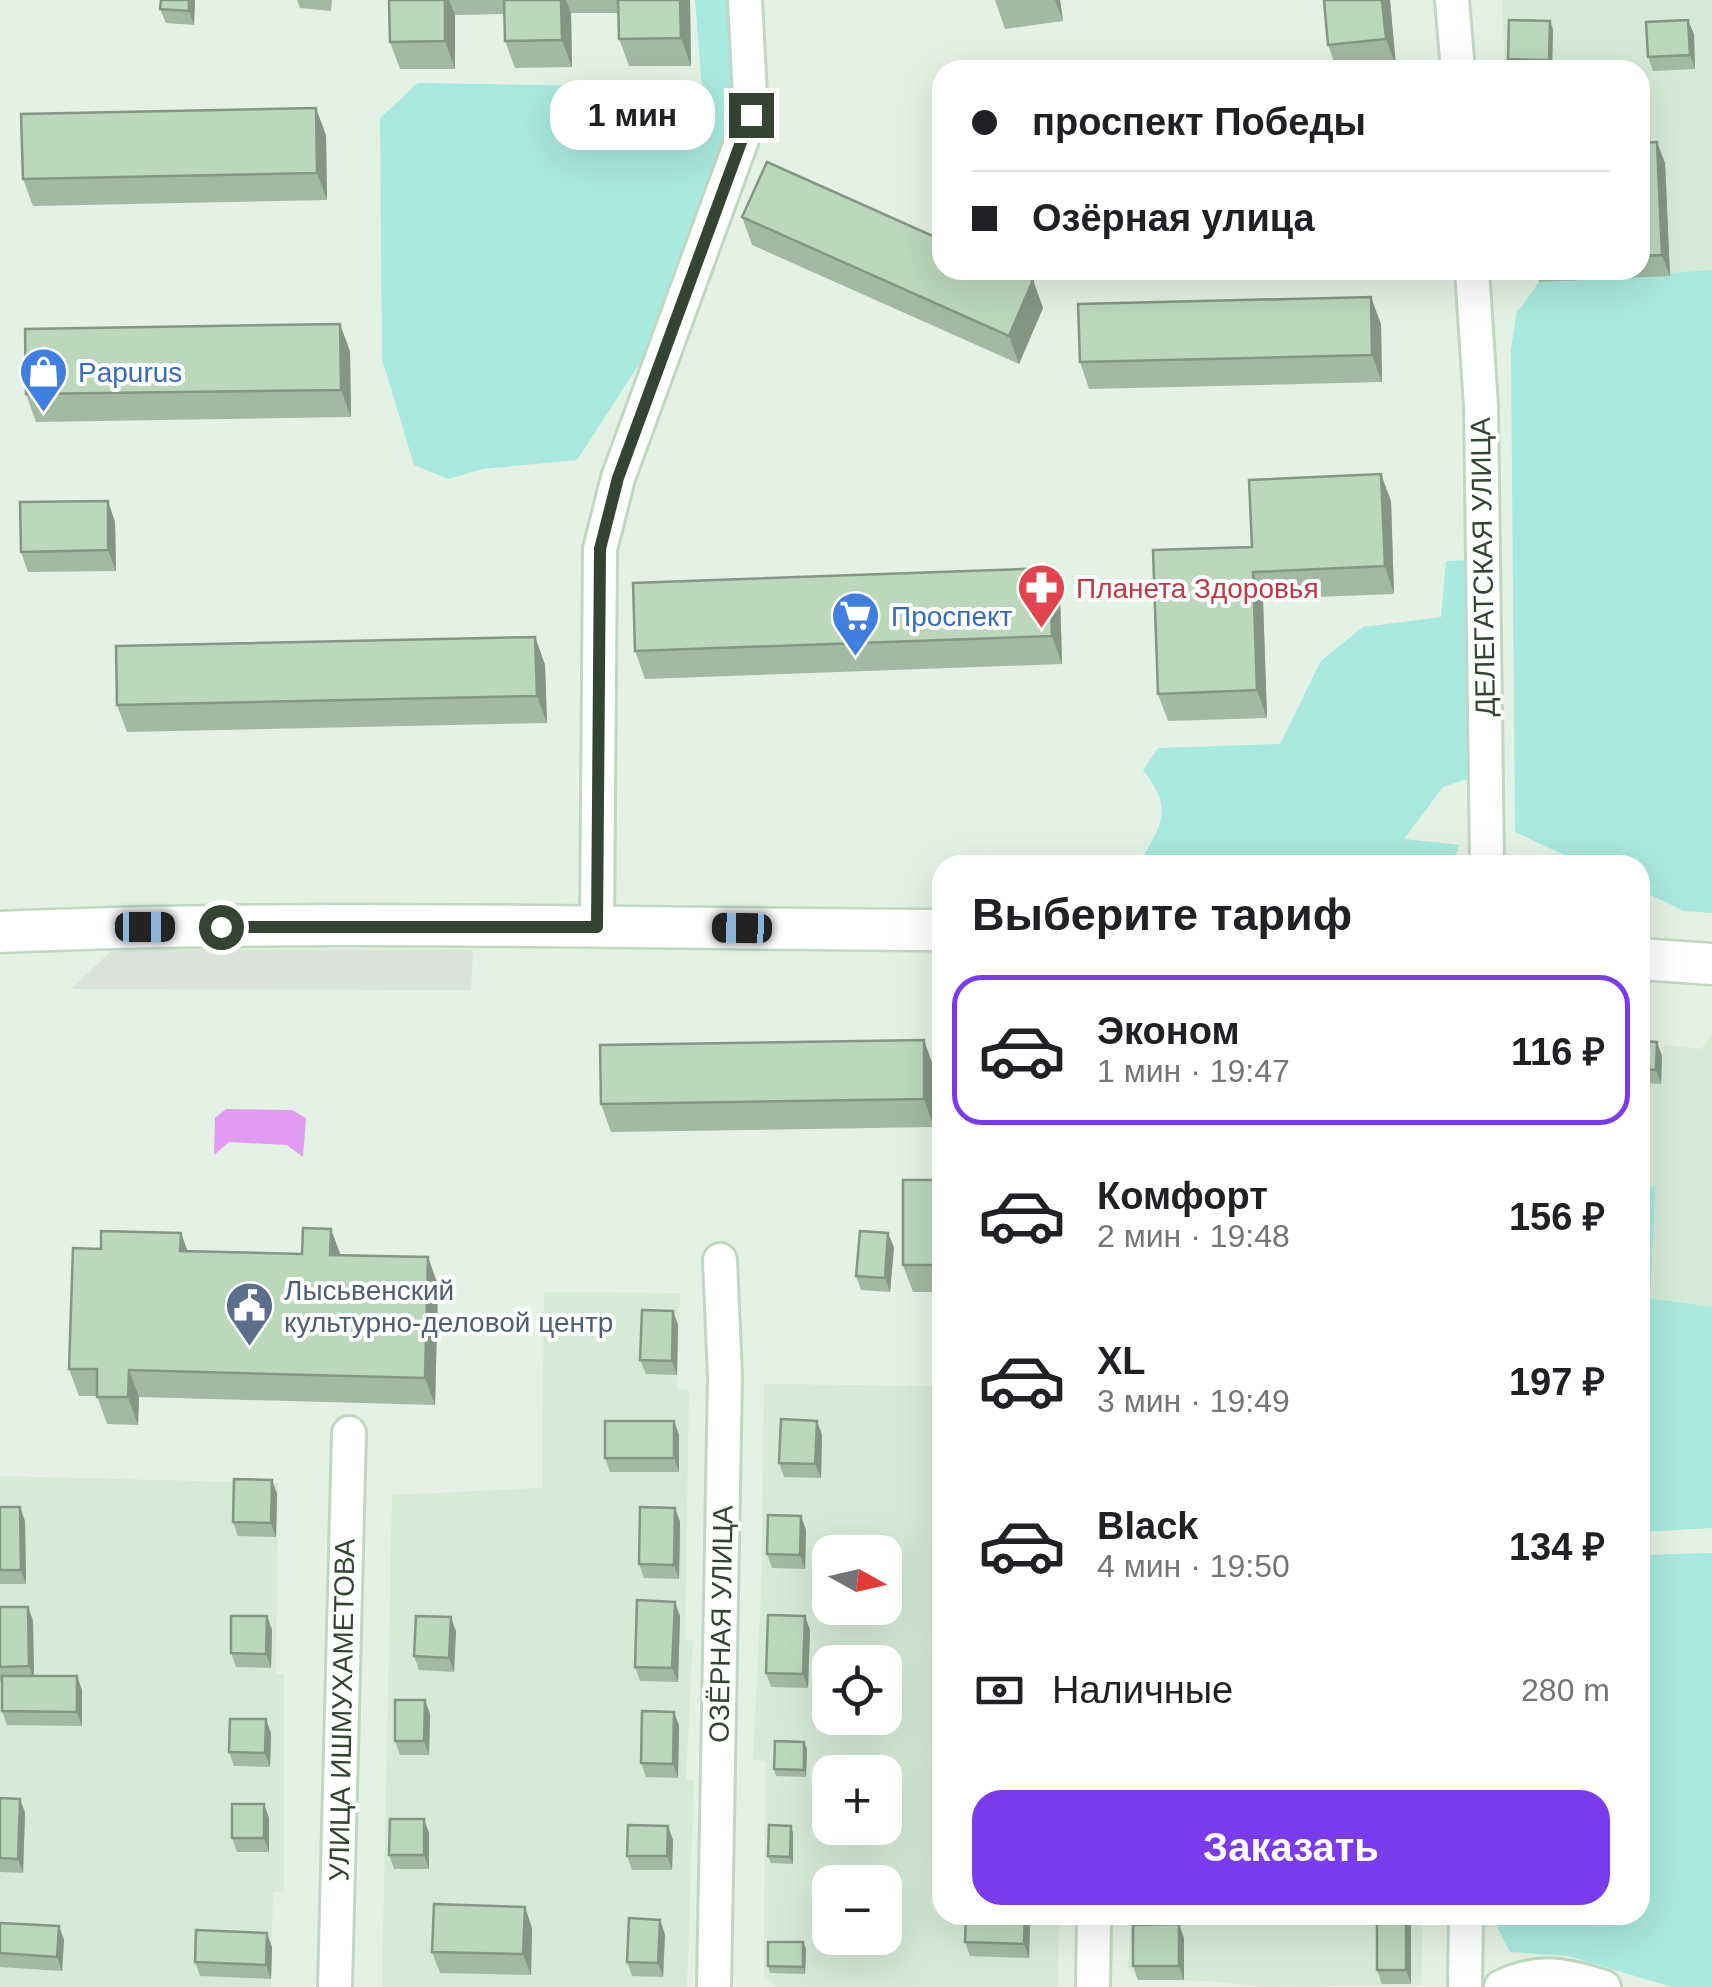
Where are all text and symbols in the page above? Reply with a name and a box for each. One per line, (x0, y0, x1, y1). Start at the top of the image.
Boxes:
callout: 1 мин (551, 80, 716, 150)
route end (729, 93, 774, 138)
text: 1 мин (588, 97, 677, 133)
text: проспект Победы (1032, 101, 1366, 143)
text: Озёрная улица (1032, 197, 1315, 239)
shop icon: Papurus (17, 346, 69, 414)
place label: Papurus (78, 357, 182, 388)
street label: ДЕЛЕГАТСКАЯ УЛИЦА (1465, 417, 1501, 717)
pharmacy icon: Планета Здоровья (1015, 562, 1067, 630)
place label: Планета Здоровья (1076, 573, 1319, 604)
supermarket icon: Проспект (830, 590, 882, 658)
place label: Проспект (891, 601, 1013, 632)
text: Выберите тариф (972, 889, 1352, 940)
route start (199, 905, 244, 950)
car (115, 912, 175, 942)
car (712, 912, 772, 944)
icon: car (977, 1005, 1067, 1095)
text: Эконом (1097, 1010, 1240, 1052)
text: 116 ₽ (1511, 1031, 1605, 1073)
text: 1 мин · 19:47 (1097, 1053, 1290, 1089)
icon: car (977, 1170, 1067, 1260)
text: Комфорт (1097, 1175, 1268, 1217)
text: 156 ₽ (1509, 1196, 1605, 1238)
text: 2 мин · 19:48 (1097, 1218, 1290, 1254)
place label: Лысьвенский культурно-деловой центр (284, 1275, 613, 1338)
public building icon: Лысьвенский культурно-деловой центр (223, 1280, 275, 1348)
icon: car (977, 1335, 1067, 1425)
text: XL (1097, 1340, 1146, 1382)
text: 197 ₽ (1509, 1361, 1605, 1403)
text: 3 мин · 19:49 (1097, 1383, 1290, 1419)
icon: car (977, 1500, 1067, 1590)
street label: ОЗЁРНАЯ УЛИЦА (703, 1505, 739, 1743)
text: Black (1097, 1505, 1198, 1547)
text: 134 ₽ (1509, 1526, 1605, 1568)
north arrow (812, 1535, 902, 1625)
map controls (812, 1535, 902, 1955)
street label: УЛИЦА ИШМУХАМЕТОВА (324, 1538, 360, 1882)
text: 4 мин · 19:50 (1097, 1548, 1290, 1584)
button: locate (812, 1645, 902, 1735)
icon: cash (972, 1663, 1027, 1718)
text: Наличные (1052, 1669, 1233, 1711)
text: 280 m (1521, 1672, 1610, 1708)
button: + (812, 1755, 902, 1845)
button: Заказать (972, 1790, 1610, 1905)
button: − (812, 1865, 902, 1955)

